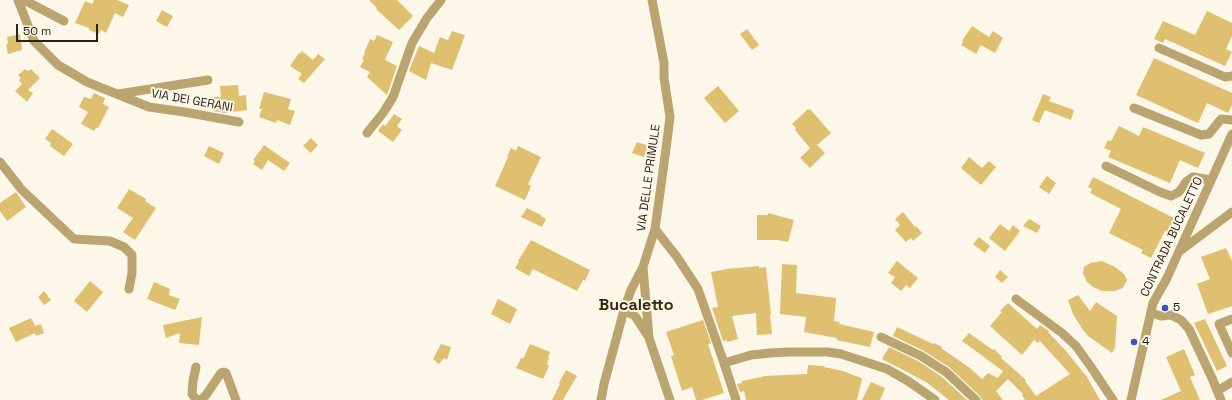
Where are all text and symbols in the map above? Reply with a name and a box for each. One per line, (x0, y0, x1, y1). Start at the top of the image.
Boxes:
scale bar (18, 16, 100, 42)
text: 50 m (23, 23, 51, 39)
street label: VIA DEI GERANI (150, 87, 234, 115)
street label: VIA DELLE PRIMULE (634, 123, 664, 233)
street label: CONTRADA BUCALETTO (1138, 175, 1206, 299)
district label: Bucaletto (599, 296, 673, 316)
place label: 5 (1173, 301, 1180, 315)
marker: 5 (1160, 303, 1170, 313)
place label: 4 (1142, 335, 1149, 349)
marker: 4 (1129, 337, 1139, 347)

